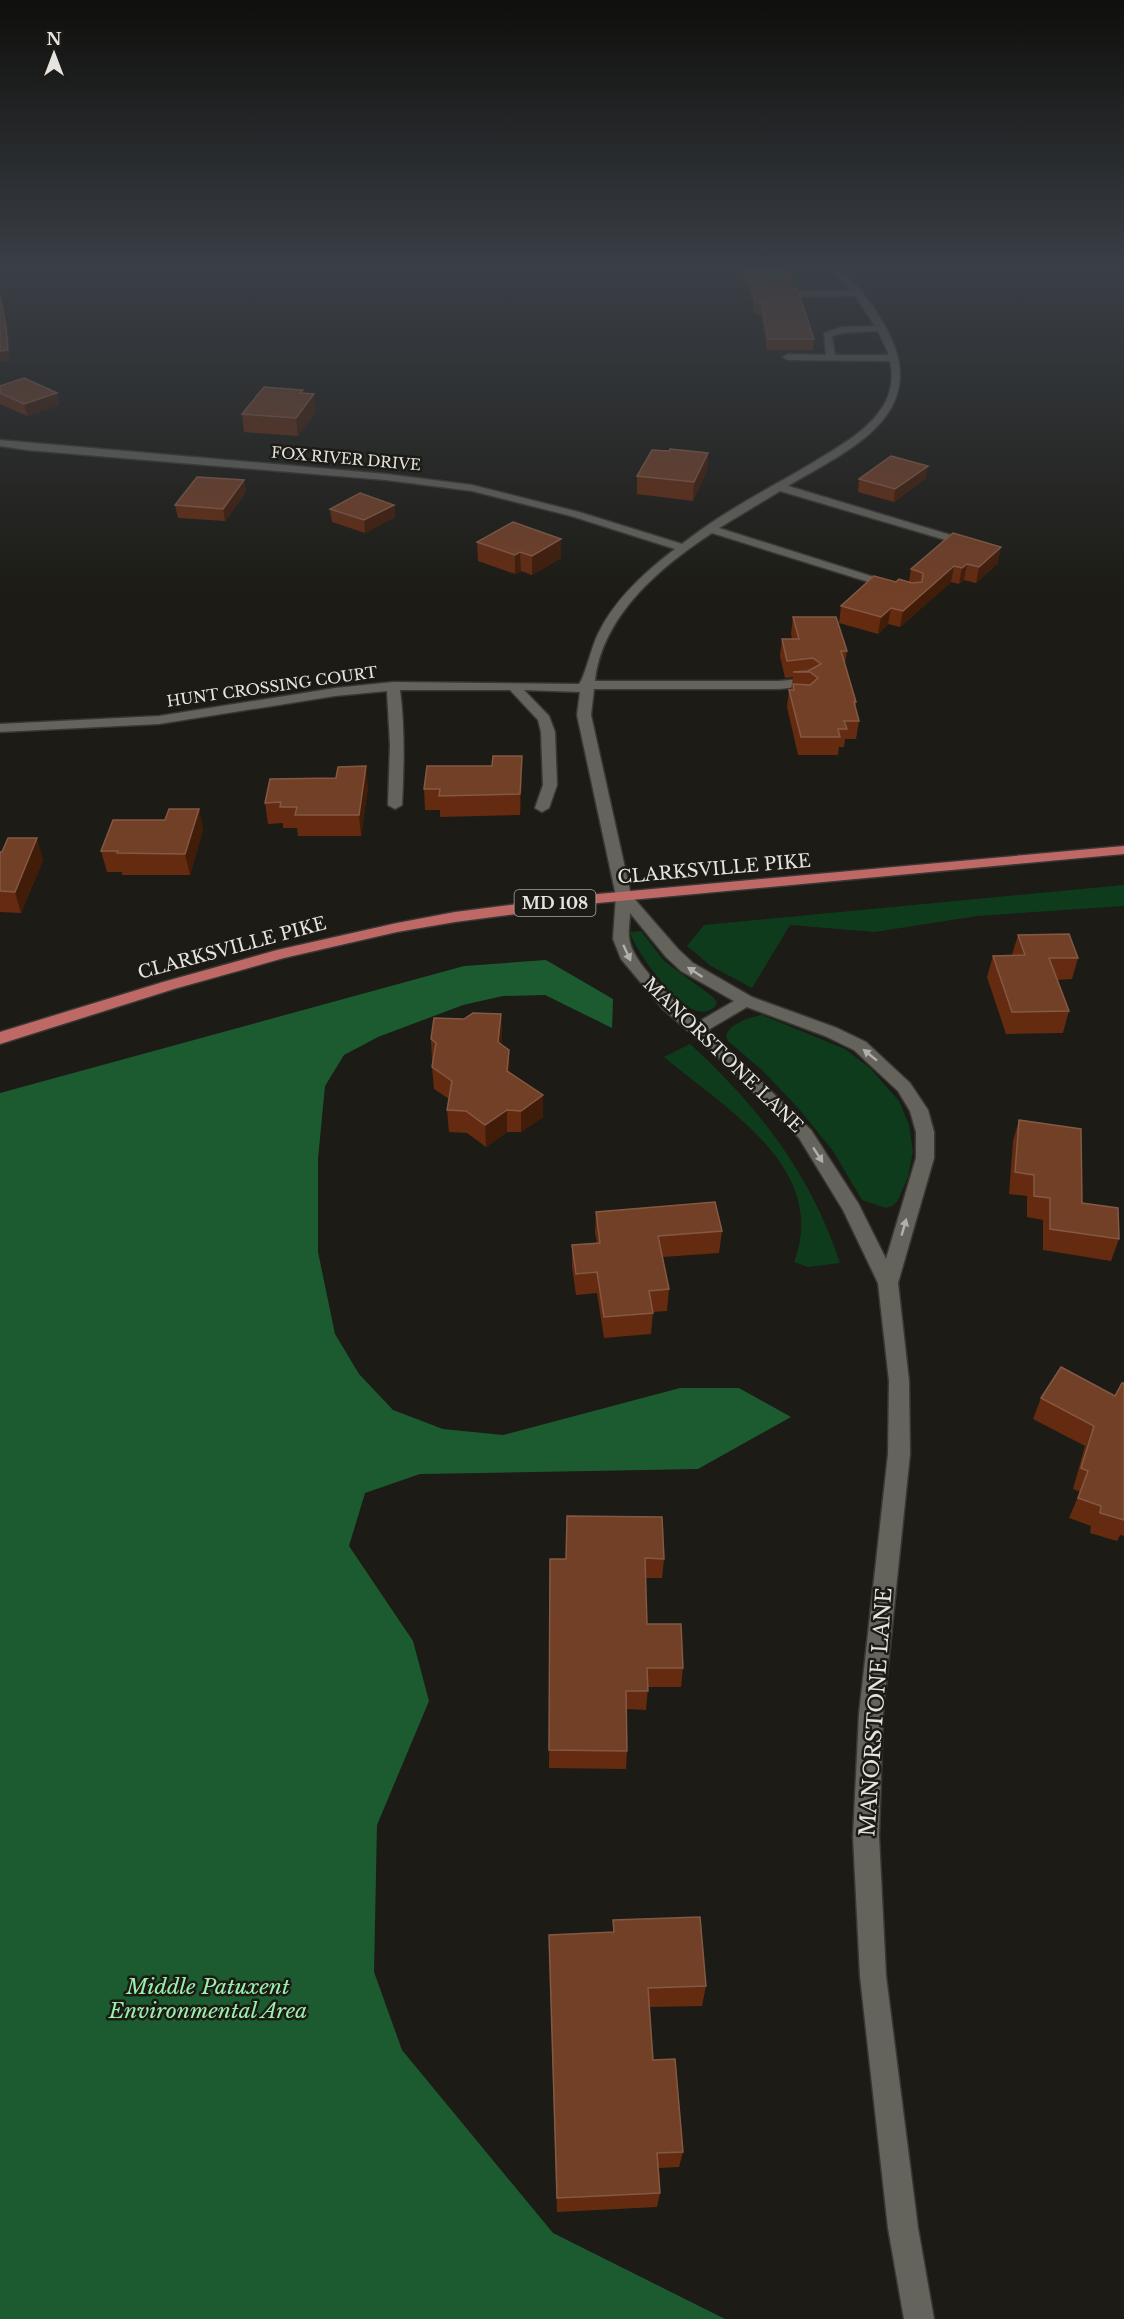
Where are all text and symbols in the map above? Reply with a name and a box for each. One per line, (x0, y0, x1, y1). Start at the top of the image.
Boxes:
north arrow (24, 24, 84, 84)
text: N (46, 29, 62, 49)
street label: FOX RIVER DRIVE (270, 443, 422, 475)
street label: HUNT CROSSING COURT (165, 662, 378, 711)
street label: CLARKSVILLE PIKE (616, 850, 812, 888)
road number: MD 108 (514, 890, 596, 916)
street label: CLARKSVILLE PIKE (135, 912, 329, 984)
one-way arrow (623, 945, 632, 962)
one-way arrow (687, 966, 703, 977)
street label: MANORSTONE LANE (638, 973, 808, 1137)
one-way arrow (863, 1049, 878, 1061)
one-way arrow (813, 1146, 824, 1163)
one-way arrow (900, 1218, 909, 1236)
street label: MANORSTONE LANE (854, 1587, 898, 1837)
park label: Middle Patuxent Environmental Area (108, 1974, 307, 2024)

